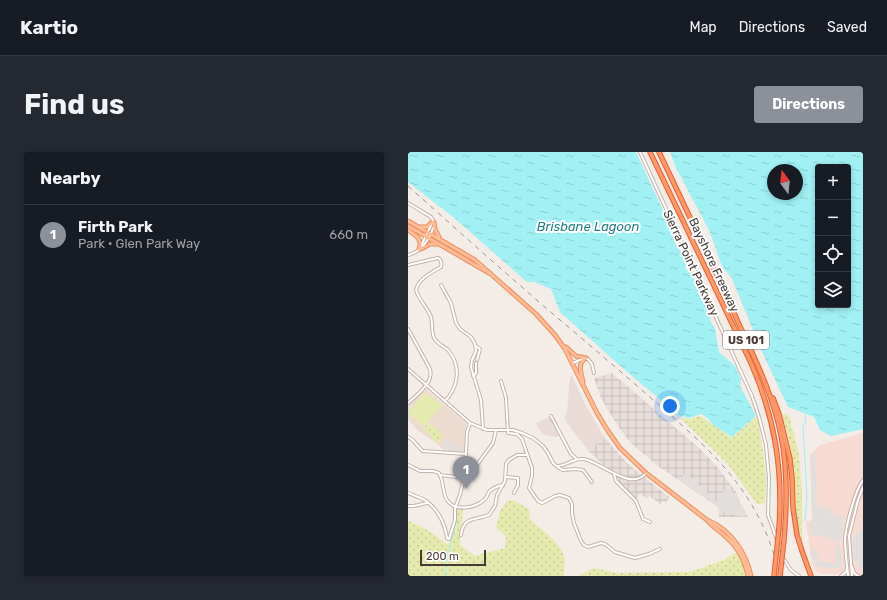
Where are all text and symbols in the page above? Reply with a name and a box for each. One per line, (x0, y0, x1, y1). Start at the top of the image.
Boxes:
text: Kartio (20, 16, 78, 39)
text: Map (690, 19, 717, 36)
text: Directions (739, 19, 805, 36)
text: Saved (827, 19, 867, 36)
button: Directions (754, 86, 863, 123)
text: Find us (24, 88, 124, 121)
north arrow (767, 164, 803, 200)
map controls (815, 164, 851, 308)
button: + (815, 164, 851, 200)
text: Nearby (40, 168, 101, 188)
button: − (815, 200, 851, 236)
street label: Sierra Point Parkway (660, 208, 722, 319)
street label: Bayshore Freeway (686, 216, 742, 315)
text: Firth Park (78, 218, 153, 236)
water label: Brisbane Lagoon (537, 219, 639, 235)
text: 1 (50, 227, 56, 242)
text: 660 m (329, 227, 368, 242)
text: Park · Glen Park Way (78, 236, 200, 251)
button: locate (815, 236, 851, 272)
button: layers (815, 272, 851, 308)
road number: US 101 (723, 331, 769, 349)
your location (660, 396, 680, 416)
pin: 1 (453, 456, 479, 489)
scale bar (420, 548, 486, 567)
text: 200 m (426, 550, 459, 563)

